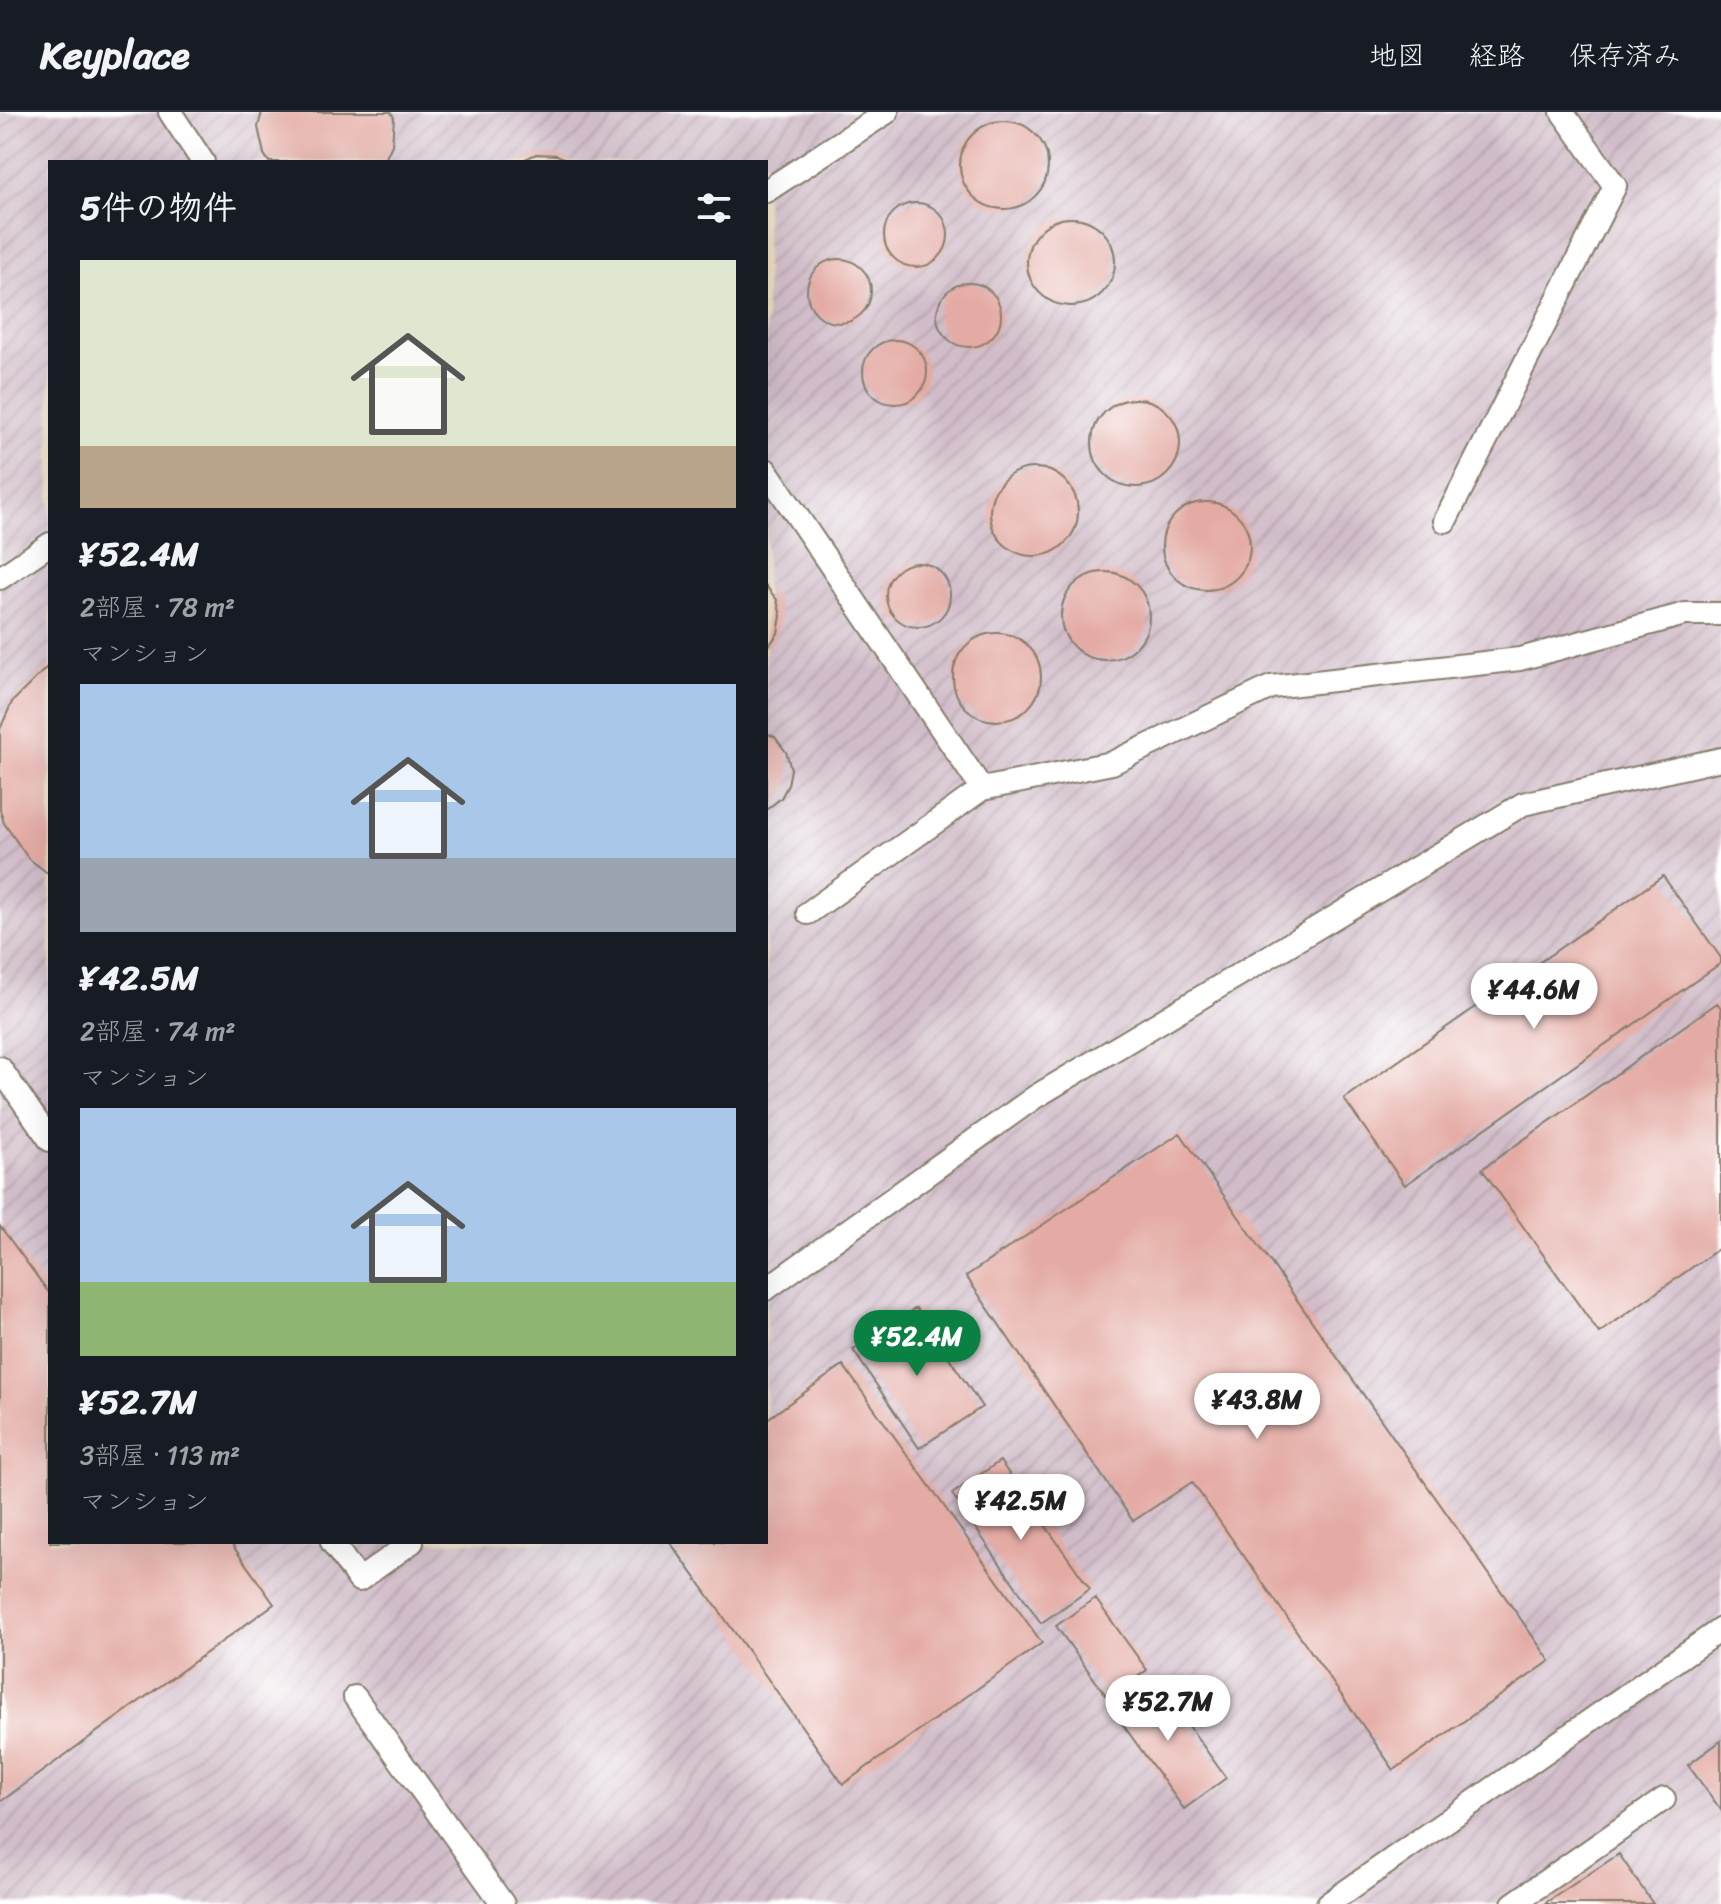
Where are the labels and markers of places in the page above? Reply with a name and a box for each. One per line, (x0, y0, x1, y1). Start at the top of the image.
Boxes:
pin: ¥44.6M (1469, 963, 1599, 1031)
pin: ¥52.4M (852, 1310, 982, 1378)
pin: ¥43.8M (1192, 1373, 1322, 1441)
pin: ¥42.5M (956, 1474, 1086, 1542)
pin: ¥52.7M (1103, 1675, 1233, 1743)

